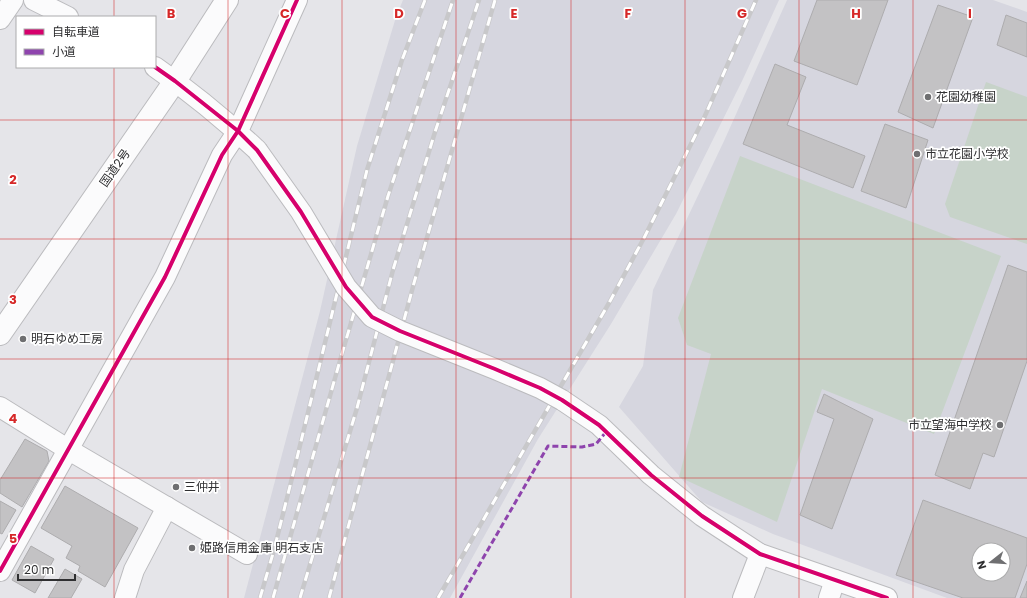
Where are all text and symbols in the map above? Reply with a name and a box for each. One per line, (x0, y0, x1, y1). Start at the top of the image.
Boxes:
text: B (167, 4, 176, 23)
text: C (280, 4, 290, 23)
text: D (394, 4, 404, 23)
text: E (510, 4, 518, 23)
text: F (624, 4, 632, 23)
text: G (737, 4, 747, 23)
text: H (851, 4, 861, 23)
text: I (968, 4, 972, 23)
legend (16, 16, 156, 68)
text: 自転車道 (52, 23, 100, 40)
text: 小道 (52, 43, 76, 60)
place label: 花園幼稚園 (936, 88, 996, 105)
marker: 花園幼稚園 (923, 92, 933, 102)
street label: 国道2号 (95, 145, 134, 190)
place label: 市立花園小学校 (925, 145, 1009, 162)
marker: 市立花園小学校 (912, 149, 922, 159)
text: 2 (9, 170, 17, 189)
text: 3 (9, 290, 17, 309)
place label: 明石ゆめ工房 (31, 330, 103, 347)
marker: 明石ゆめ工房 (18, 334, 28, 344)
text: 4 (9, 409, 18, 428)
place label: 市立望海中学校 (908, 416, 992, 433)
marker: 市立望海中学校 (995, 420, 1005, 430)
place label: 三仲井 (184, 478, 220, 495)
marker: 三仲井 (171, 482, 181, 492)
text: 5 (9, 529, 17, 548)
place label: 姫路信用金庫 明石支店 (200, 539, 323, 556)
north arrow (971, 542, 1011, 582)
marker: 姫路信用金庫 明石支店 (187, 543, 197, 553)
scale bar (18, 556, 75, 582)
text: N (973, 559, 990, 571)
text: 20 m (24, 561, 54, 578)

